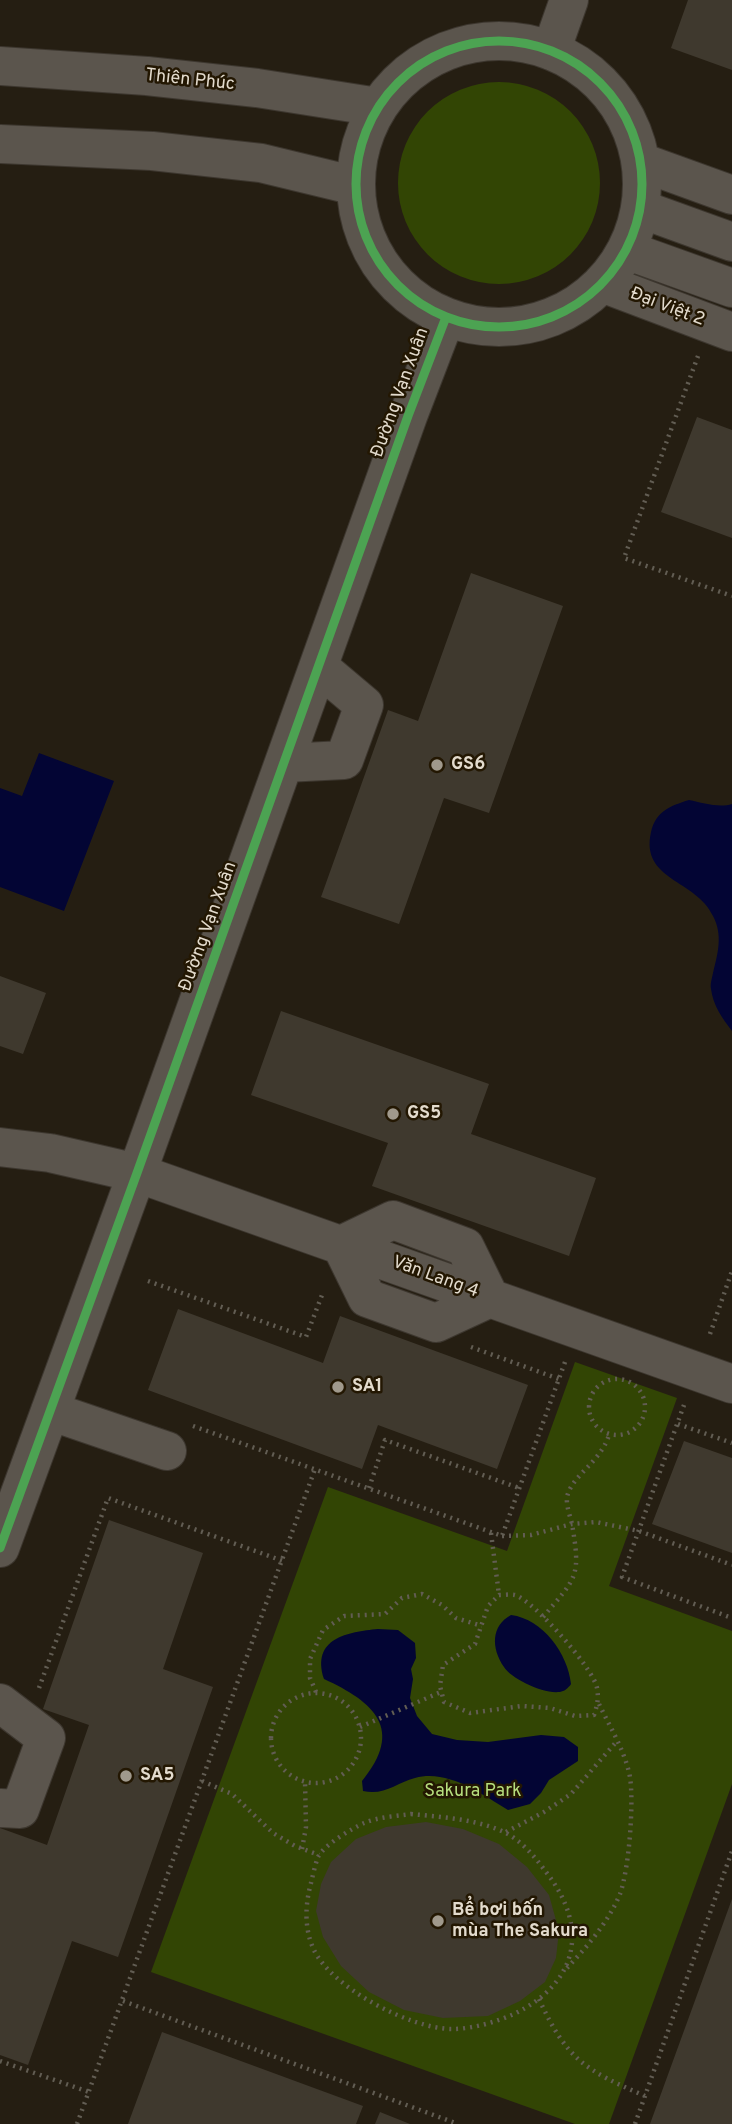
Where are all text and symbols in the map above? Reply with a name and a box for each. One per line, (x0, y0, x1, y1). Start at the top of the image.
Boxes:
street label: Thiên Phúc (144, 66, 236, 96)
street label: Đại Việt 2 (627, 284, 707, 332)
street label: Đường Vạn Xuân (368, 325, 434, 461)
place label: GS6 (451, 754, 485, 776)
marker: GS6 (429, 757, 445, 773)
street label: Đường Vạn Xuân (176, 859, 242, 995)
place label: GS5 (407, 1103, 441, 1125)
marker: GS5 (385, 1106, 401, 1122)
street label: Văn Lang 4 (389, 1252, 481, 1304)
place label: SA1 (352, 1376, 383, 1398)
marker: SA1 (330, 1379, 346, 1395)
place label: SA5 (140, 1765, 175, 1787)
marker: SA5 (118, 1768, 134, 1784)
park label: Sakura Park (424, 1781, 522, 1803)
place label: Bể bơi bốn mùa The Sakura (452, 1900, 588, 1942)
marker: Bể bơi bốn mùa The Sakura (430, 1913, 446, 1929)

